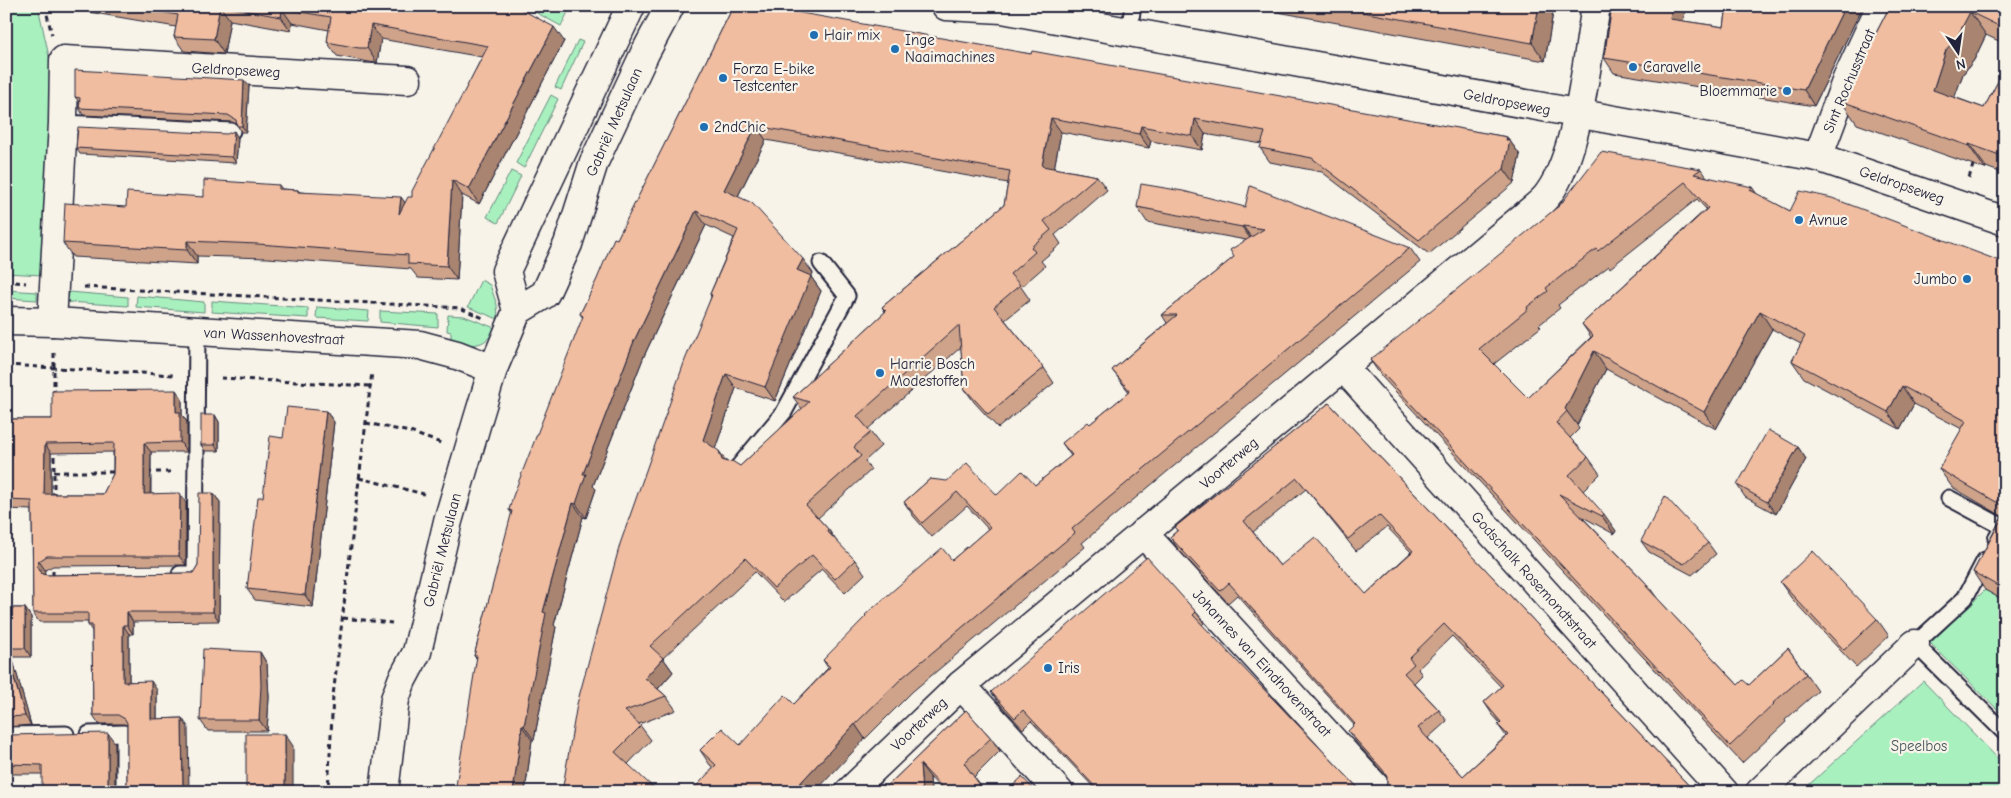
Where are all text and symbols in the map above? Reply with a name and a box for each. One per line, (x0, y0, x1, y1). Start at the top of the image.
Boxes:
place label: Hair mix (824, 26, 881, 44)
street label: Sint Rochusstraat (1819, 26, 1879, 136)
north arrow (1934, 28, 1984, 78)
marker: Hair mix (808, 29, 820, 41)
place label: Inge Naaimachines (905, 31, 995, 66)
marker: Inge Naaimachines (889, 43, 901, 55)
text: N (1954, 55, 1967, 73)
place label: Caravelle (1643, 58, 1701, 76)
street label: Geldropseweg (191, 59, 281, 81)
place label: Forza E-bike Testcenter (733, 60, 815, 95)
marker: Caravelle (1627, 61, 1639, 73)
street label: Gabriël Metsulaan (582, 65, 646, 179)
marker: Forza E-bike Testcenter (717, 72, 729, 84)
place label: Bloemmarie (1700, 82, 1777, 100)
street label: Geldropseweg (1462, 85, 1552, 119)
marker: Bloemmarie (1781, 85, 1793, 97)
place label: 2ndChic (714, 118, 766, 136)
marker: 2ndChic (698, 121, 710, 133)
street label: Geldropseweg (1857, 162, 1947, 208)
place label: Avnue (1809, 211, 1848, 229)
marker: Avnue (1793, 214, 1805, 226)
place label: Jumbo (1914, 270, 1957, 288)
marker: Jumbo (1961, 273, 1973, 285)
street label: van Wassenhovestraat (202, 323, 345, 349)
place label: Harrie Bosch Modestoffen (890, 355, 975, 390)
marker: Harrie Bosch Modestoffen (874, 367, 886, 379)
street label: Voorterweg (1196, 433, 1262, 493)
street label: Gabriël Metsulaan (419, 491, 465, 609)
street label: Godschalk Rosemondtstraat (1468, 508, 1601, 653)
street label: Johannes van Eindhovenstraat (1189, 585, 1336, 741)
place label: Iris (1058, 659, 1079, 677)
marker: Iris (1042, 662, 1054, 674)
street label: Voorterweg (887, 693, 951, 755)
park label: Speelbos (1891, 737, 1947, 755)

